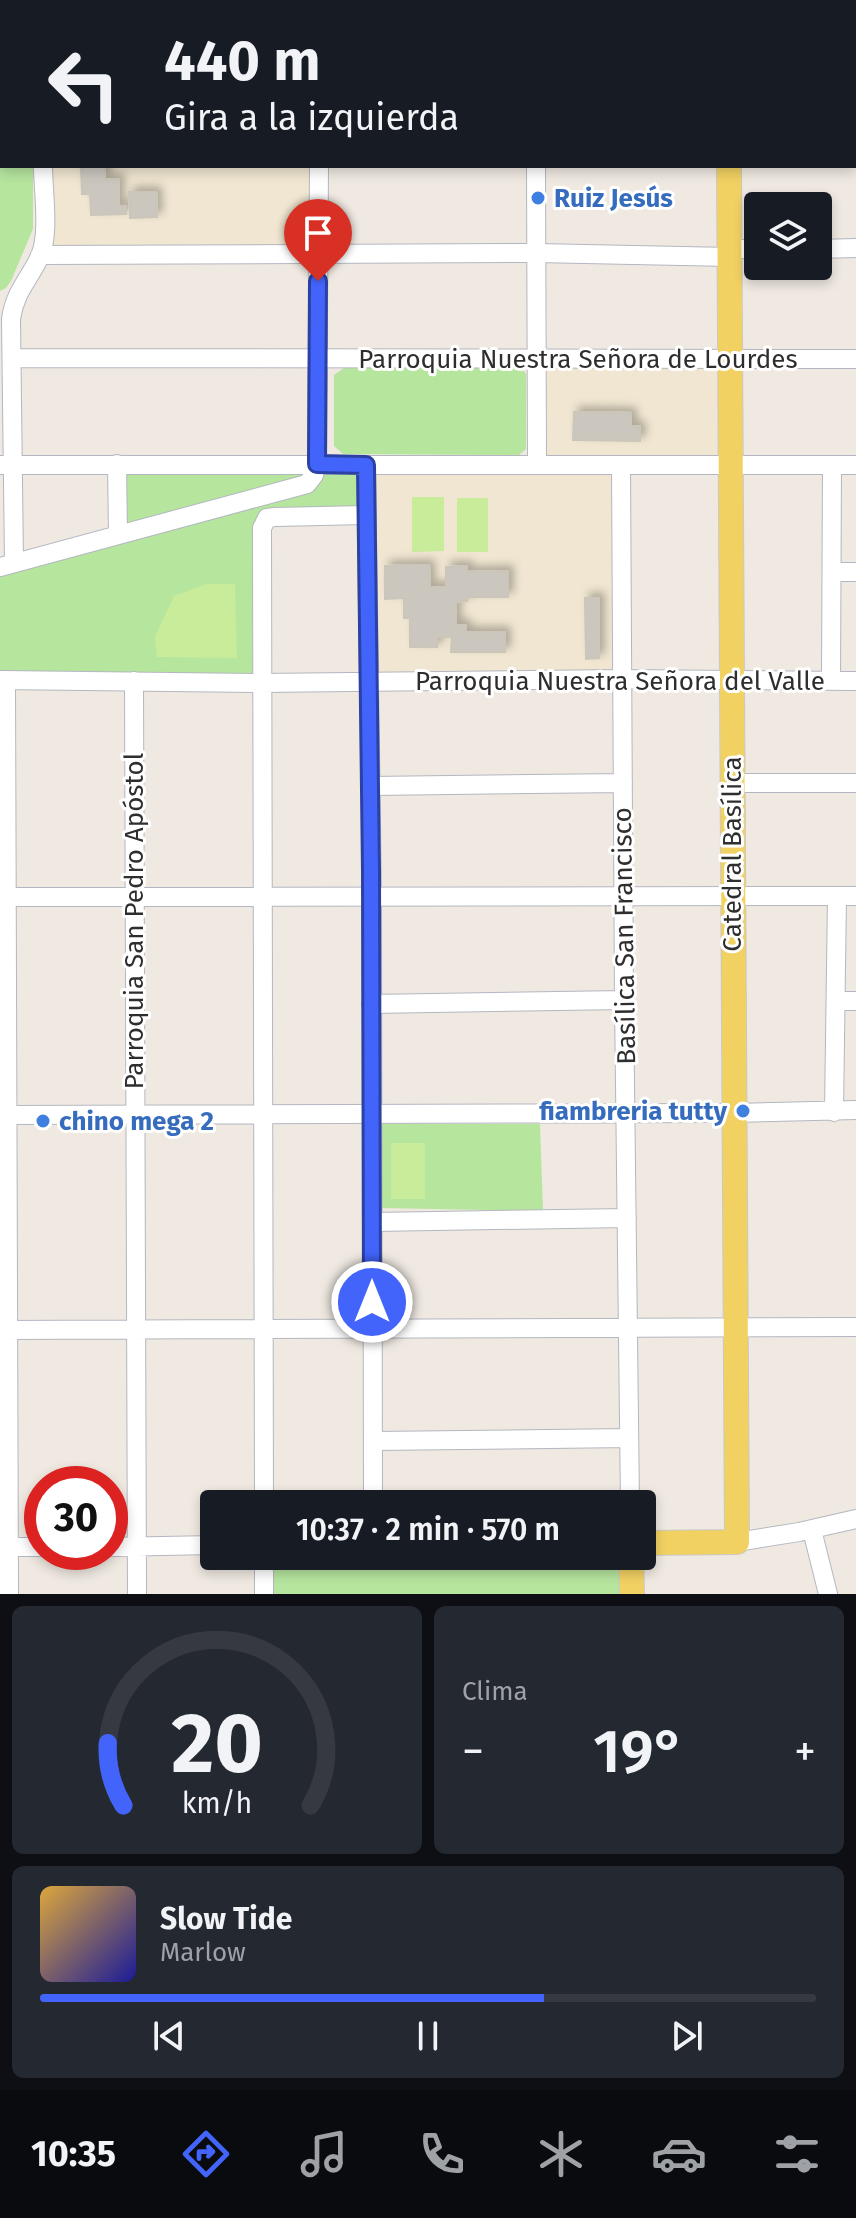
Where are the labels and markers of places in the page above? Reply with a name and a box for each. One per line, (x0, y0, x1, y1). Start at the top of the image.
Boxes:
place label: Ruiz Jesús (554, 183, 673, 214)
marker: Ruiz Jesús (529, 189, 547, 207)
pin (284, 199, 352, 281)
place label: fiambreria tutty (539, 1096, 728, 1127)
marker: fiambreria tutty (734, 1102, 752, 1120)
place label: chino mega 2 (59, 1106, 214, 1137)
marker: chino mega 2 (34, 1112, 52, 1130)

